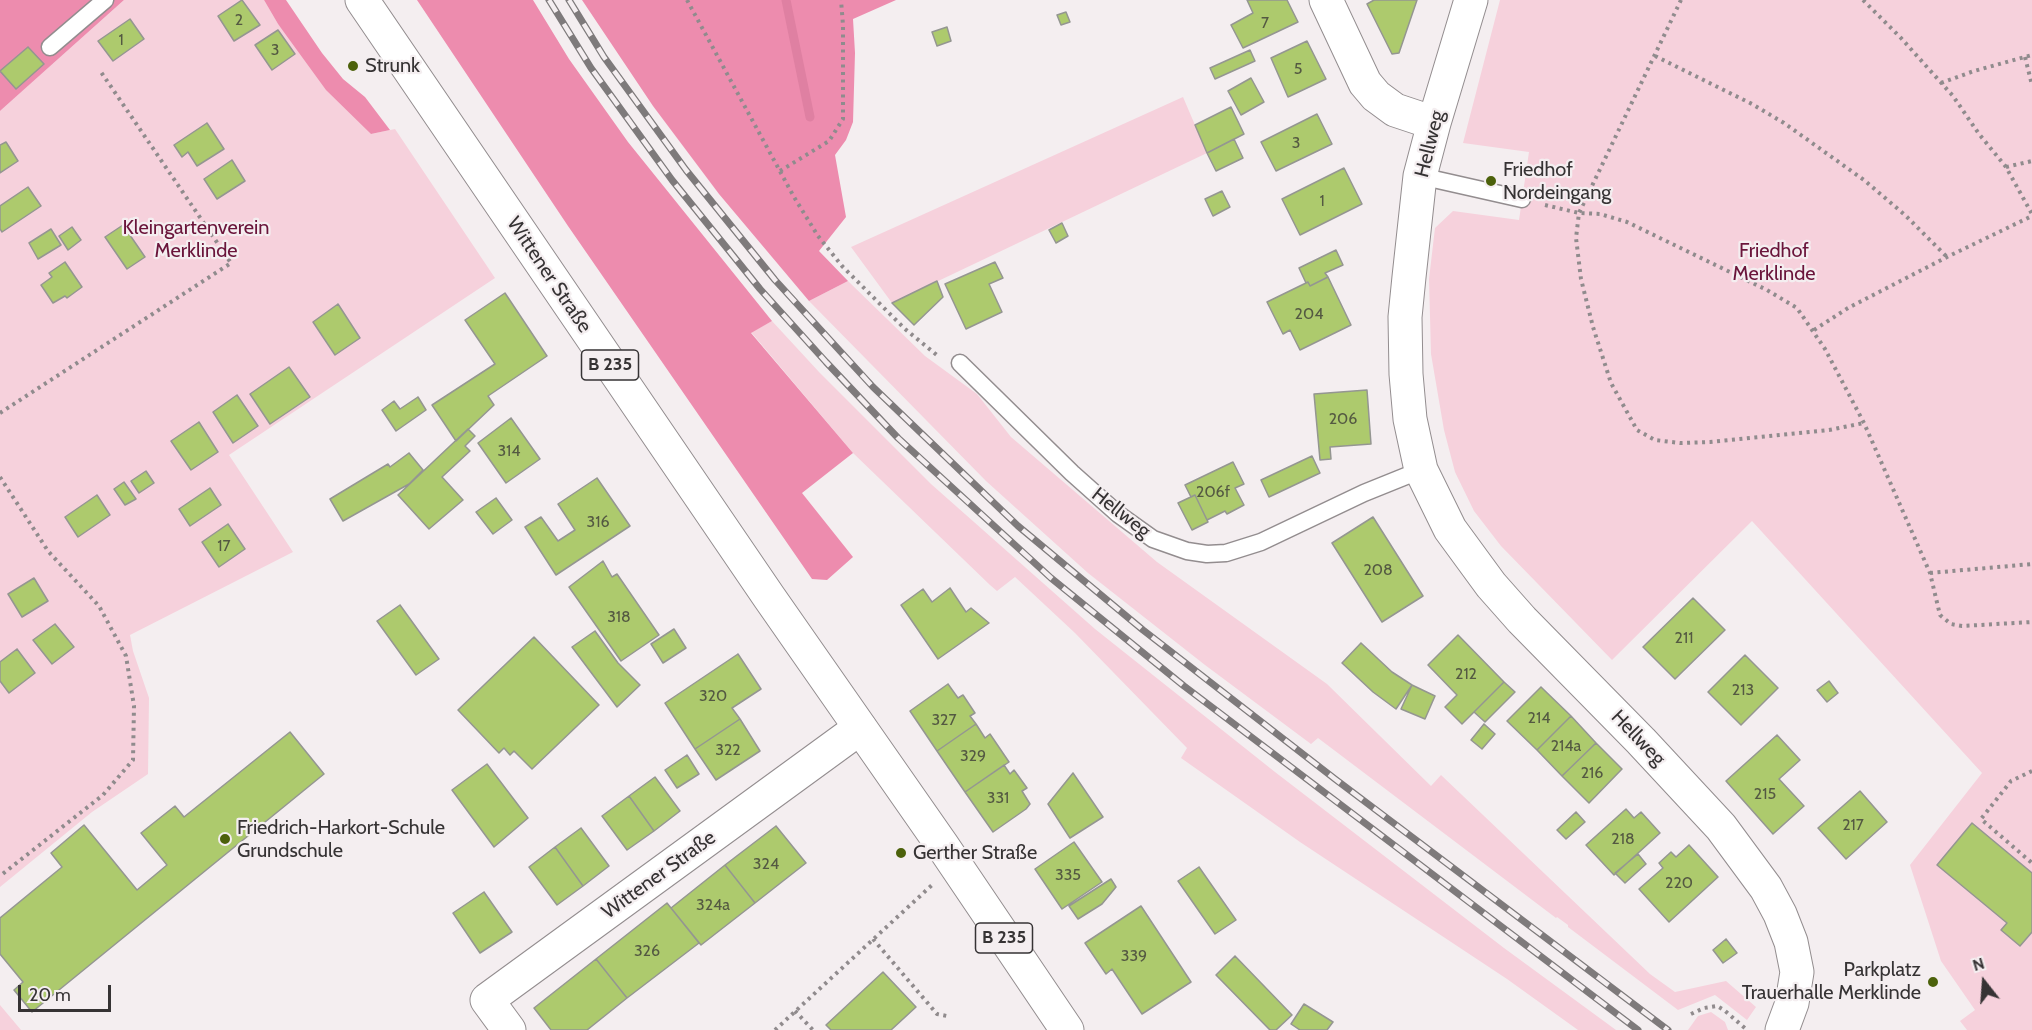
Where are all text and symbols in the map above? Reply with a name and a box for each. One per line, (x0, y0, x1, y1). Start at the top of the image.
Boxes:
house number: 2 (235, 10, 243, 30)
house number: 7 (1261, 13, 1269, 33)
house number: 1 (118, 30, 124, 50)
house number: 3 (271, 40, 279, 60)
place label: Strunk (365, 54, 420, 78)
marker: Strunk (346, 59, 360, 73)
house number: 5 (1294, 59, 1302, 79)
street label: Hellweg (1410, 108, 1450, 180)
house number: 3 (1292, 133, 1300, 153)
place label: Friedhof Nordeingang (1503, 158, 1611, 205)
marker: Friedhof Nordeingang (1484, 174, 1498, 188)
house number: 1 (1319, 191, 1325, 211)
street label: Wittener Straße (501, 213, 597, 337)
park label: Kleingartenverein Merklinde (123, 216, 269, 263)
park label: Friedhof Merklinde (1733, 239, 1815, 286)
house number: 204 (1295, 304, 1323, 324)
road number: B 235 (582, 350, 638, 380)
house number: 206 (1329, 409, 1357, 429)
house number: 314 (497, 441, 521, 461)
house number: 206f (1196, 482, 1230, 502)
street label: Hellweg (1087, 483, 1155, 543)
house number: 316 (587, 512, 609, 532)
house number: 17 (217, 536, 231, 556)
house number: 208 (1363, 560, 1393, 580)
house number: 318 (607, 607, 631, 627)
house number: 211 (1675, 628, 1693, 648)
house number: 212 (1455, 664, 1477, 684)
house number: 213 (1732, 680, 1754, 700)
house number: 320 (699, 686, 727, 706)
street label: Hellweg (1606, 705, 1670, 771)
house number: 214 (1528, 708, 1550, 728)
house number: 327 (931, 710, 957, 730)
house number: 214a (1551, 736, 1581, 756)
house number: 322 (715, 740, 741, 760)
house number: 329 (960, 746, 986, 766)
house number: 216 (1581, 763, 1603, 783)
house number: 215 (1754, 784, 1776, 804)
house number: 331 (987, 788, 1009, 808)
house number: 217 (1842, 815, 1864, 835)
place label: Friedrich-Harkort-Schule Grundschule (237, 816, 445, 863)
street label: Wittener Straße (598, 826, 720, 924)
house number: 218 (1611, 829, 1635, 849)
marker: Friedrich-Harkort-Schule Grundschule (218, 832, 232, 846)
place label: Gerther Straße (913, 841, 1037, 865)
marker: Gerther Straße (894, 846, 908, 860)
house number: 324 (753, 854, 779, 874)
house number: 335 (1055, 865, 1081, 885)
house number: 220 (1665, 873, 1693, 893)
house number: 324a (696, 895, 730, 915)
road number: B 235 (976, 923, 1032, 953)
house number: 326 (634, 941, 660, 961)
house number: 339 (1121, 946, 1147, 966)
north arrow (1954, 952, 2014, 1012)
text: N (1970, 954, 1987, 975)
place label: Parkplatz Trauerhalle Merklinde (1742, 958, 1921, 1005)
scale bar (21, 973, 114, 1011)
marker: Parkplatz Trauerhalle Merklinde (1926, 975, 1940, 989)
text: 20 m (29, 984, 71, 1006)

